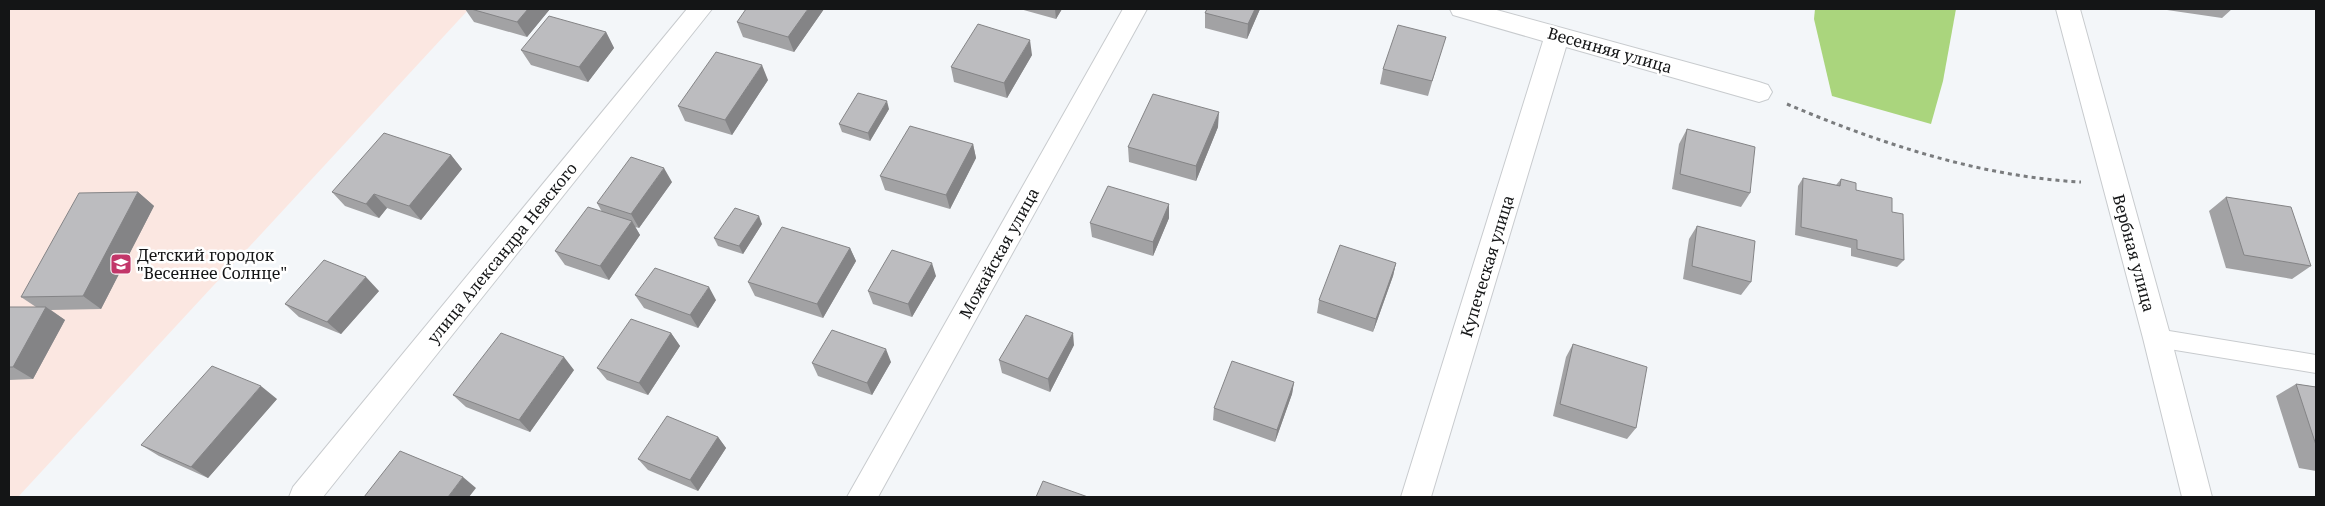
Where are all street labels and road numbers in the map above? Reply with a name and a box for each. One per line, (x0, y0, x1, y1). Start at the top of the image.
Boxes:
street label: Весенняя улица (1545, 22, 1675, 78)
street label: улица Александра Невского (422, 158, 582, 348)
street label: Можайская улица (954, 184, 1044, 322)
street label: Купеческая улица (1455, 192, 1519, 340)
street label: Вербная улица (2108, 192, 2160, 314)

